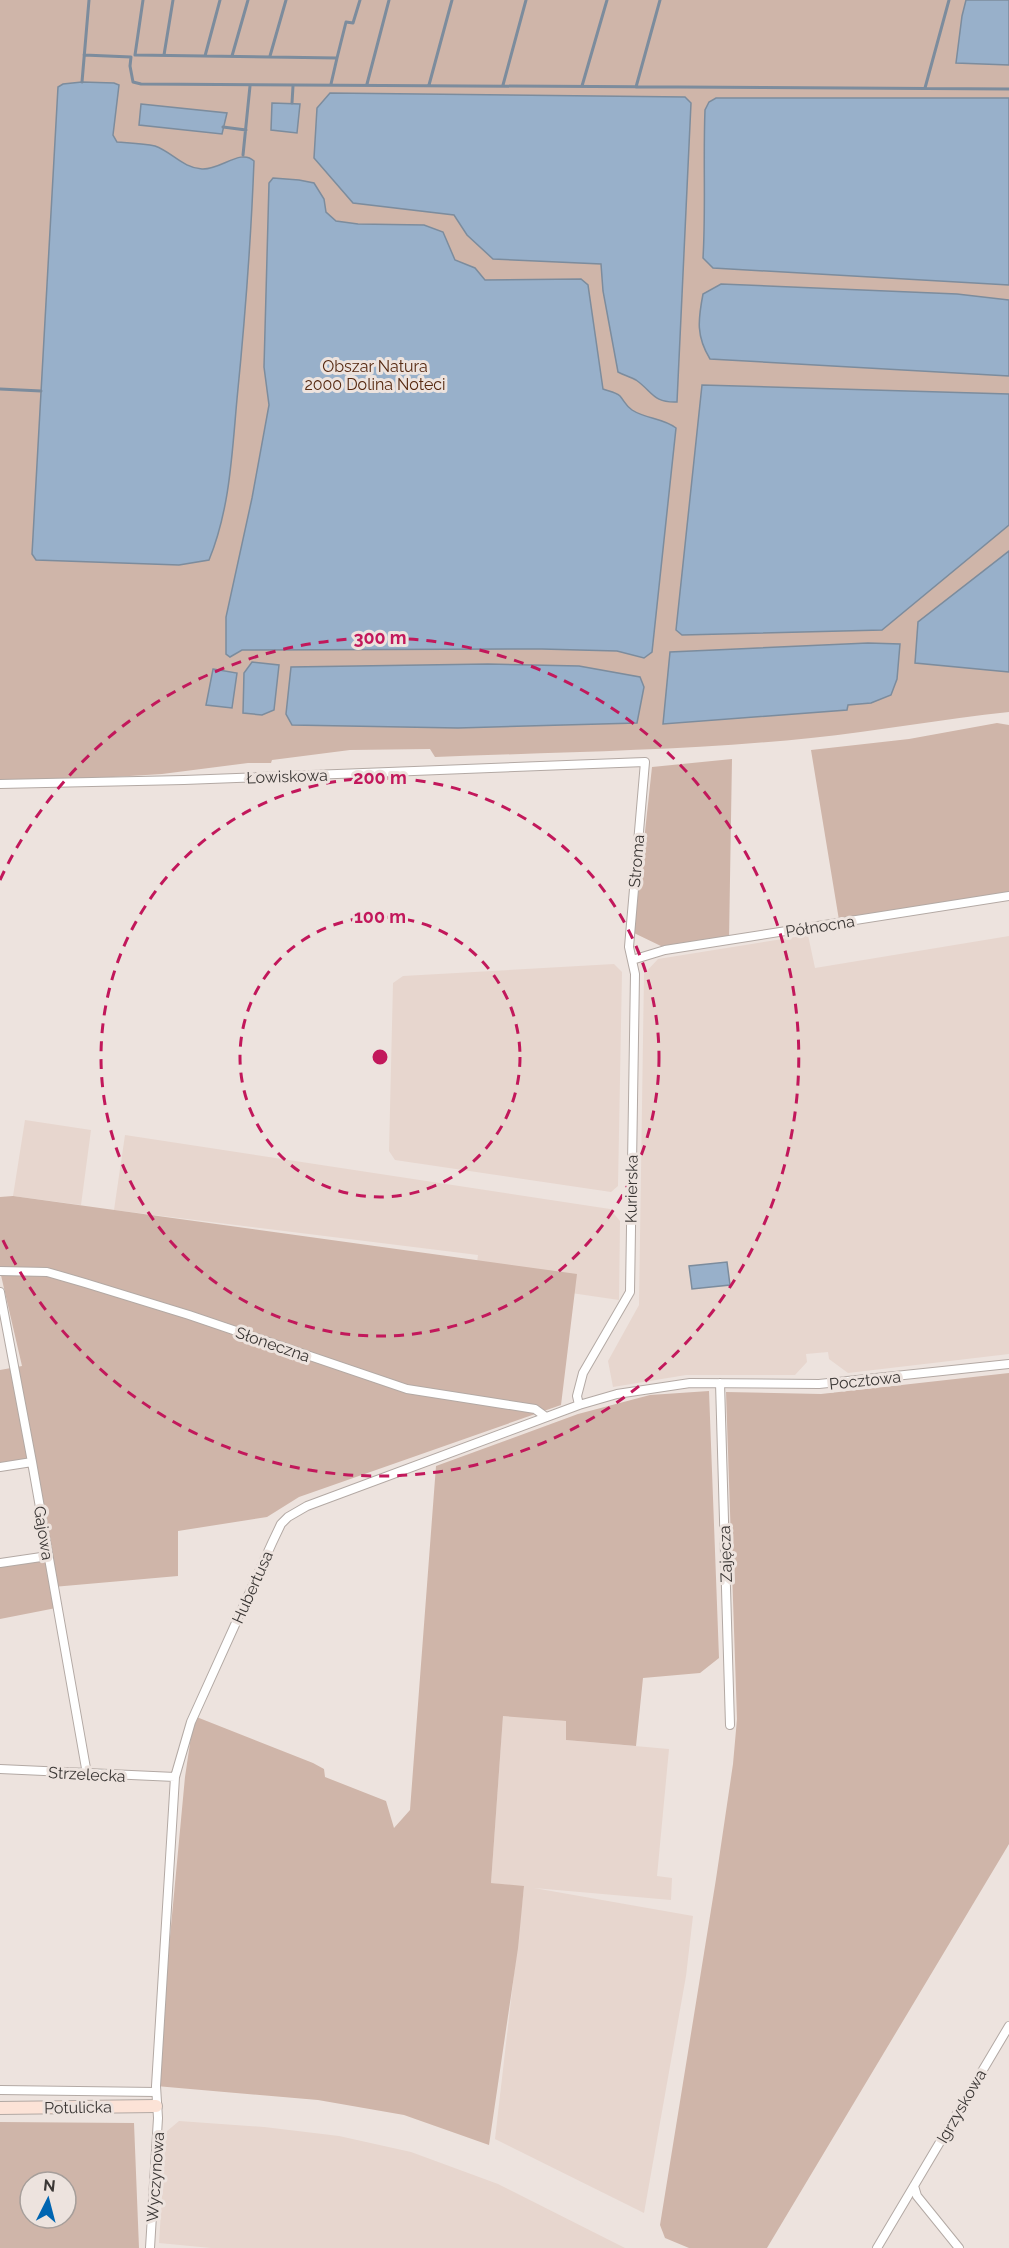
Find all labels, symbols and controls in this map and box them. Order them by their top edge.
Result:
park label: Obszar Natura 2000 Dolina Noteci [304,357,446,394]
text: 300 m [353,627,407,648]
street label: Łowiskowa [246,766,328,787]
text: 200 m [353,767,407,788]
street label: Stroma [625,834,648,888]
text: 100 m [354,906,406,927]
street label: Północna [784,912,856,941]
centre of rings [370,1047,390,1067]
street label: Kurierska [621,1155,642,1223]
street label: Słoneczna [233,1323,312,1366]
street label: Pocztowa [828,1367,902,1394]
street label: Gajowa [30,1505,57,1561]
street label: Zajęcza [715,1525,736,1583]
street label: Hubertusa [228,1548,277,1626]
street label: Strzelecka [48,1763,126,1786]
street label: Igrzyskowa [933,2066,990,2147]
street label: Potulicka [44,2097,112,2118]
street label: Wyczynowa [143,2131,168,2223]
north arrow [18,2170,78,2230]
text: N [42,2175,57,2196]

